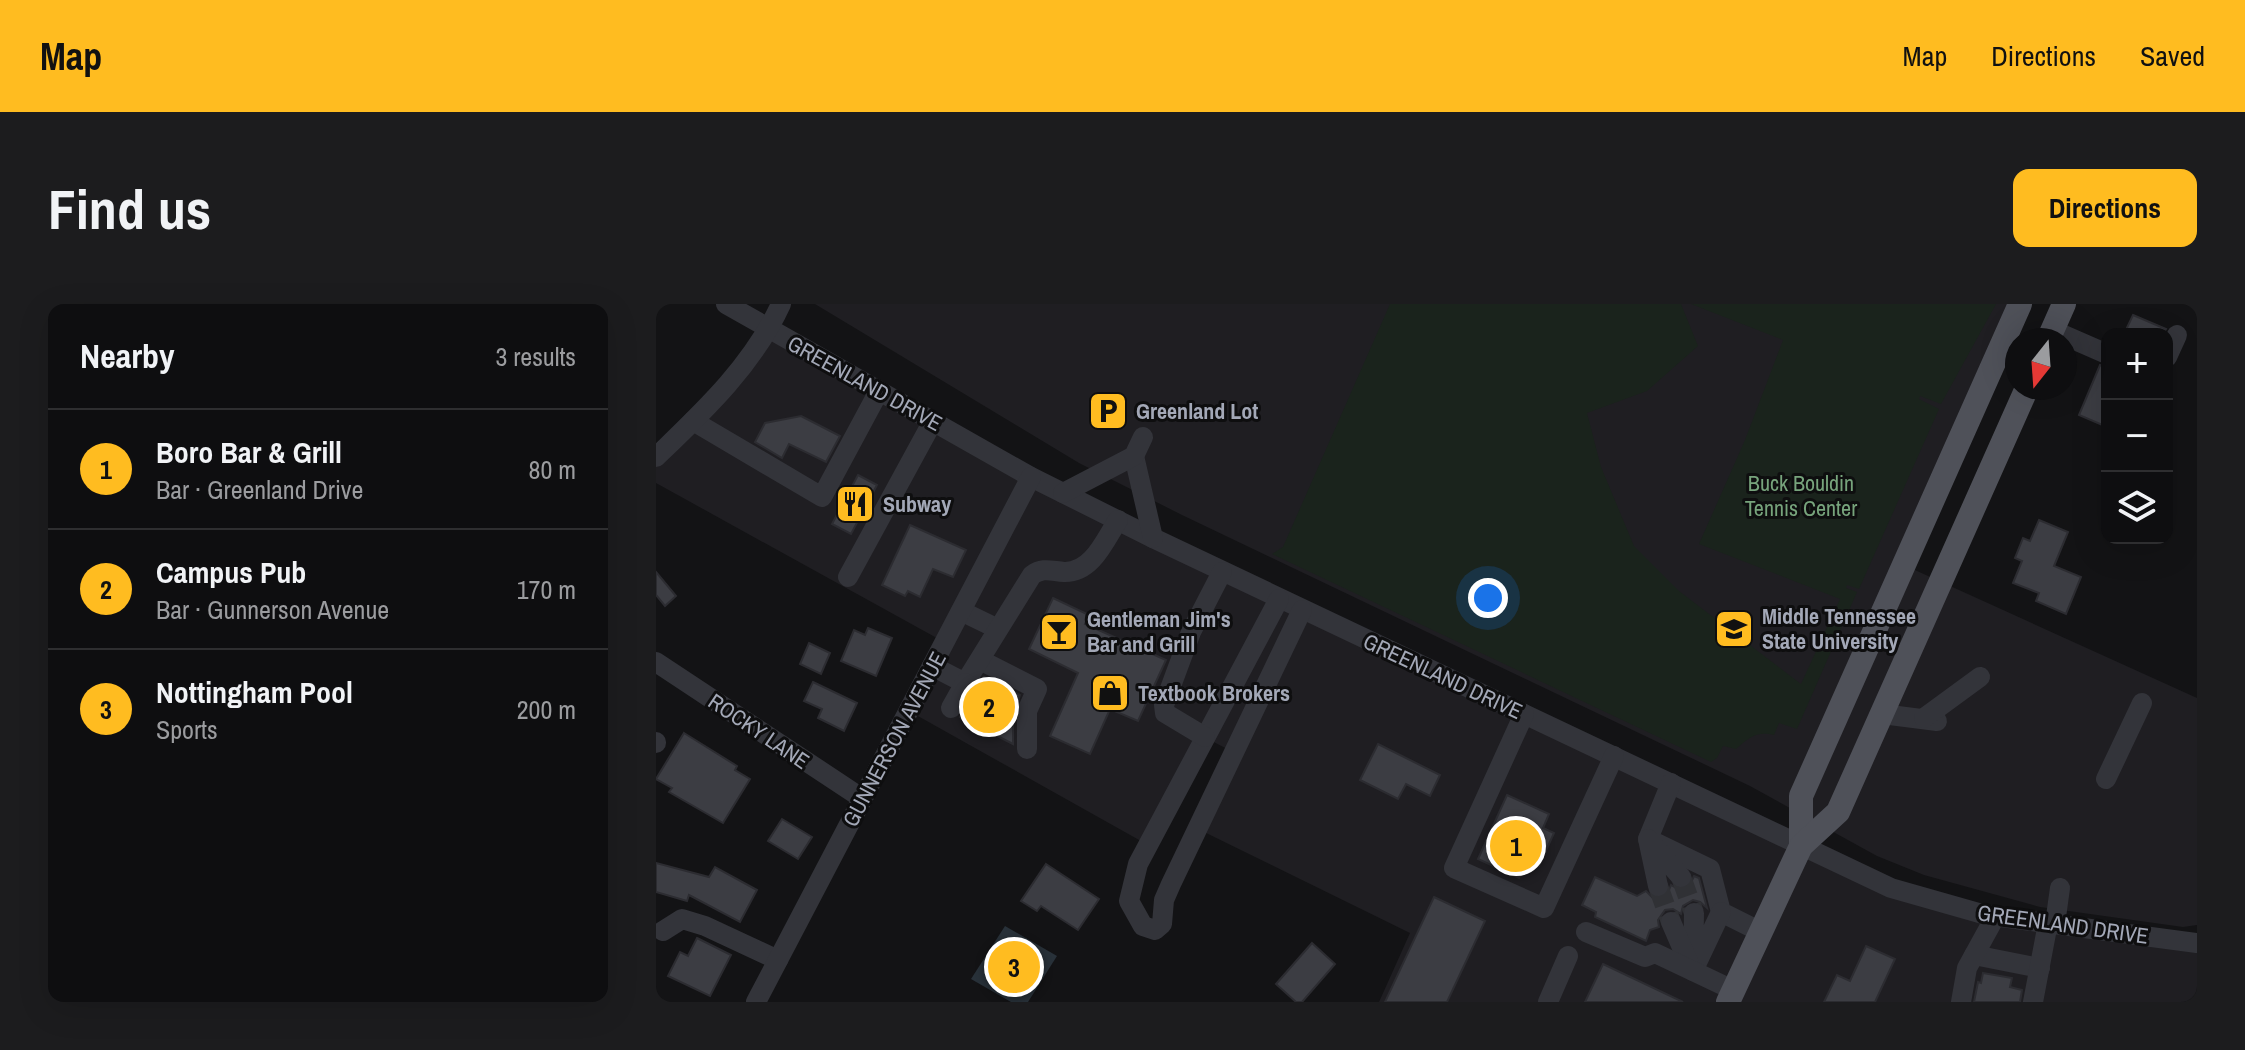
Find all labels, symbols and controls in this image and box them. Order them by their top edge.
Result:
text: Map [40,31,102,82]
text: Map [1903,37,1947,75]
text: Directions [1991,37,2096,75]
text: Saved [2140,37,2205,75]
button: Directions [2013,169,2197,247]
text: Find us [48,171,211,246]
street label: GREENLAND DRIVE [782,328,948,438]
north arrow [2005,328,2077,400]
map controls [2101,328,2173,544]
button: + [2101,328,2173,400]
text: Nearby [80,333,175,379]
text: 3 results [495,339,576,374]
parking icon: Greenland Lot [1087,390,1129,432]
place label: Greenland Lot [1136,396,1258,426]
button: − [2101,400,2173,472]
text: Boro Bar & Grill [156,432,342,472]
text: 1 [100,452,112,487]
text: 80 m [529,452,576,487]
park label: Buck Bouldin Tennis Center [1745,468,1857,523]
text: Bar · Greenland Drive [156,472,363,507]
button: layers [2101,472,2173,544]
restaurant icon: Subway [834,483,876,525]
place label: Subway [883,489,951,519]
text: Campus Pub [156,552,306,592]
text: 2 [100,572,112,607]
text: 170 m [517,572,576,607]
your location [1468,578,1508,618]
text: Bar · Gunnerson Avenue [156,592,389,627]
place label: Middle Tennessee State University [1762,601,1916,656]
place label: Gentleman Jim's Bar and Grill [1087,604,1231,659]
school or university icon: Middle Tennessee State University [1713,608,1755,650]
bar icon: Gentleman Jim's Bar and Grill [1038,611,1080,653]
street label: GREENLAND DRIVE [1359,626,1527,726]
street label: GUNNERSON AVENUE [835,646,953,832]
text: Nottingham Pool [156,672,353,712]
shop icon: Textbook Brokers [1089,672,1131,714]
pin: 2 [963,677,1015,737]
place label: Textbook Brokers [1138,678,1290,708]
street label: ROCKY LANE [703,686,815,776]
text: 3 [100,692,112,727]
text: 200 m [517,692,576,727]
text: Sports [156,712,218,747]
pin: 1 [1490,816,1542,876]
street label: GREENLAND DRIVE [1976,897,2150,951]
pin: 3 [988,937,1040,997]

